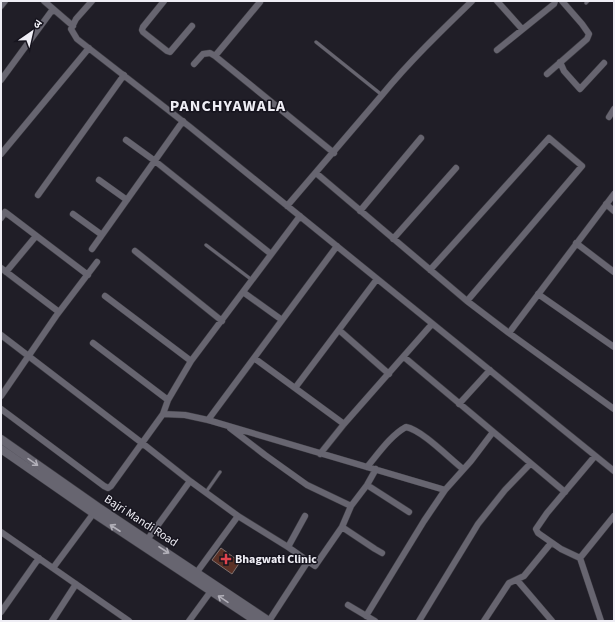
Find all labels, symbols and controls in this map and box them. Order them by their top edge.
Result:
north arrow [12,12,52,52]
text: उ [30,16,45,32]
district label: PANCHYAWALA [170,95,286,117]
one-way arrow [27,458,38,466]
street label: Bajri Mandi Road [101,491,181,551]
one-way arrow [109,523,121,531]
one-way arrow [158,546,169,555]
place label: Bhagwati Clinic [235,551,317,568]
marker: Bhagwati Clinic [220,553,232,565]
one-way arrow [218,595,229,603]

